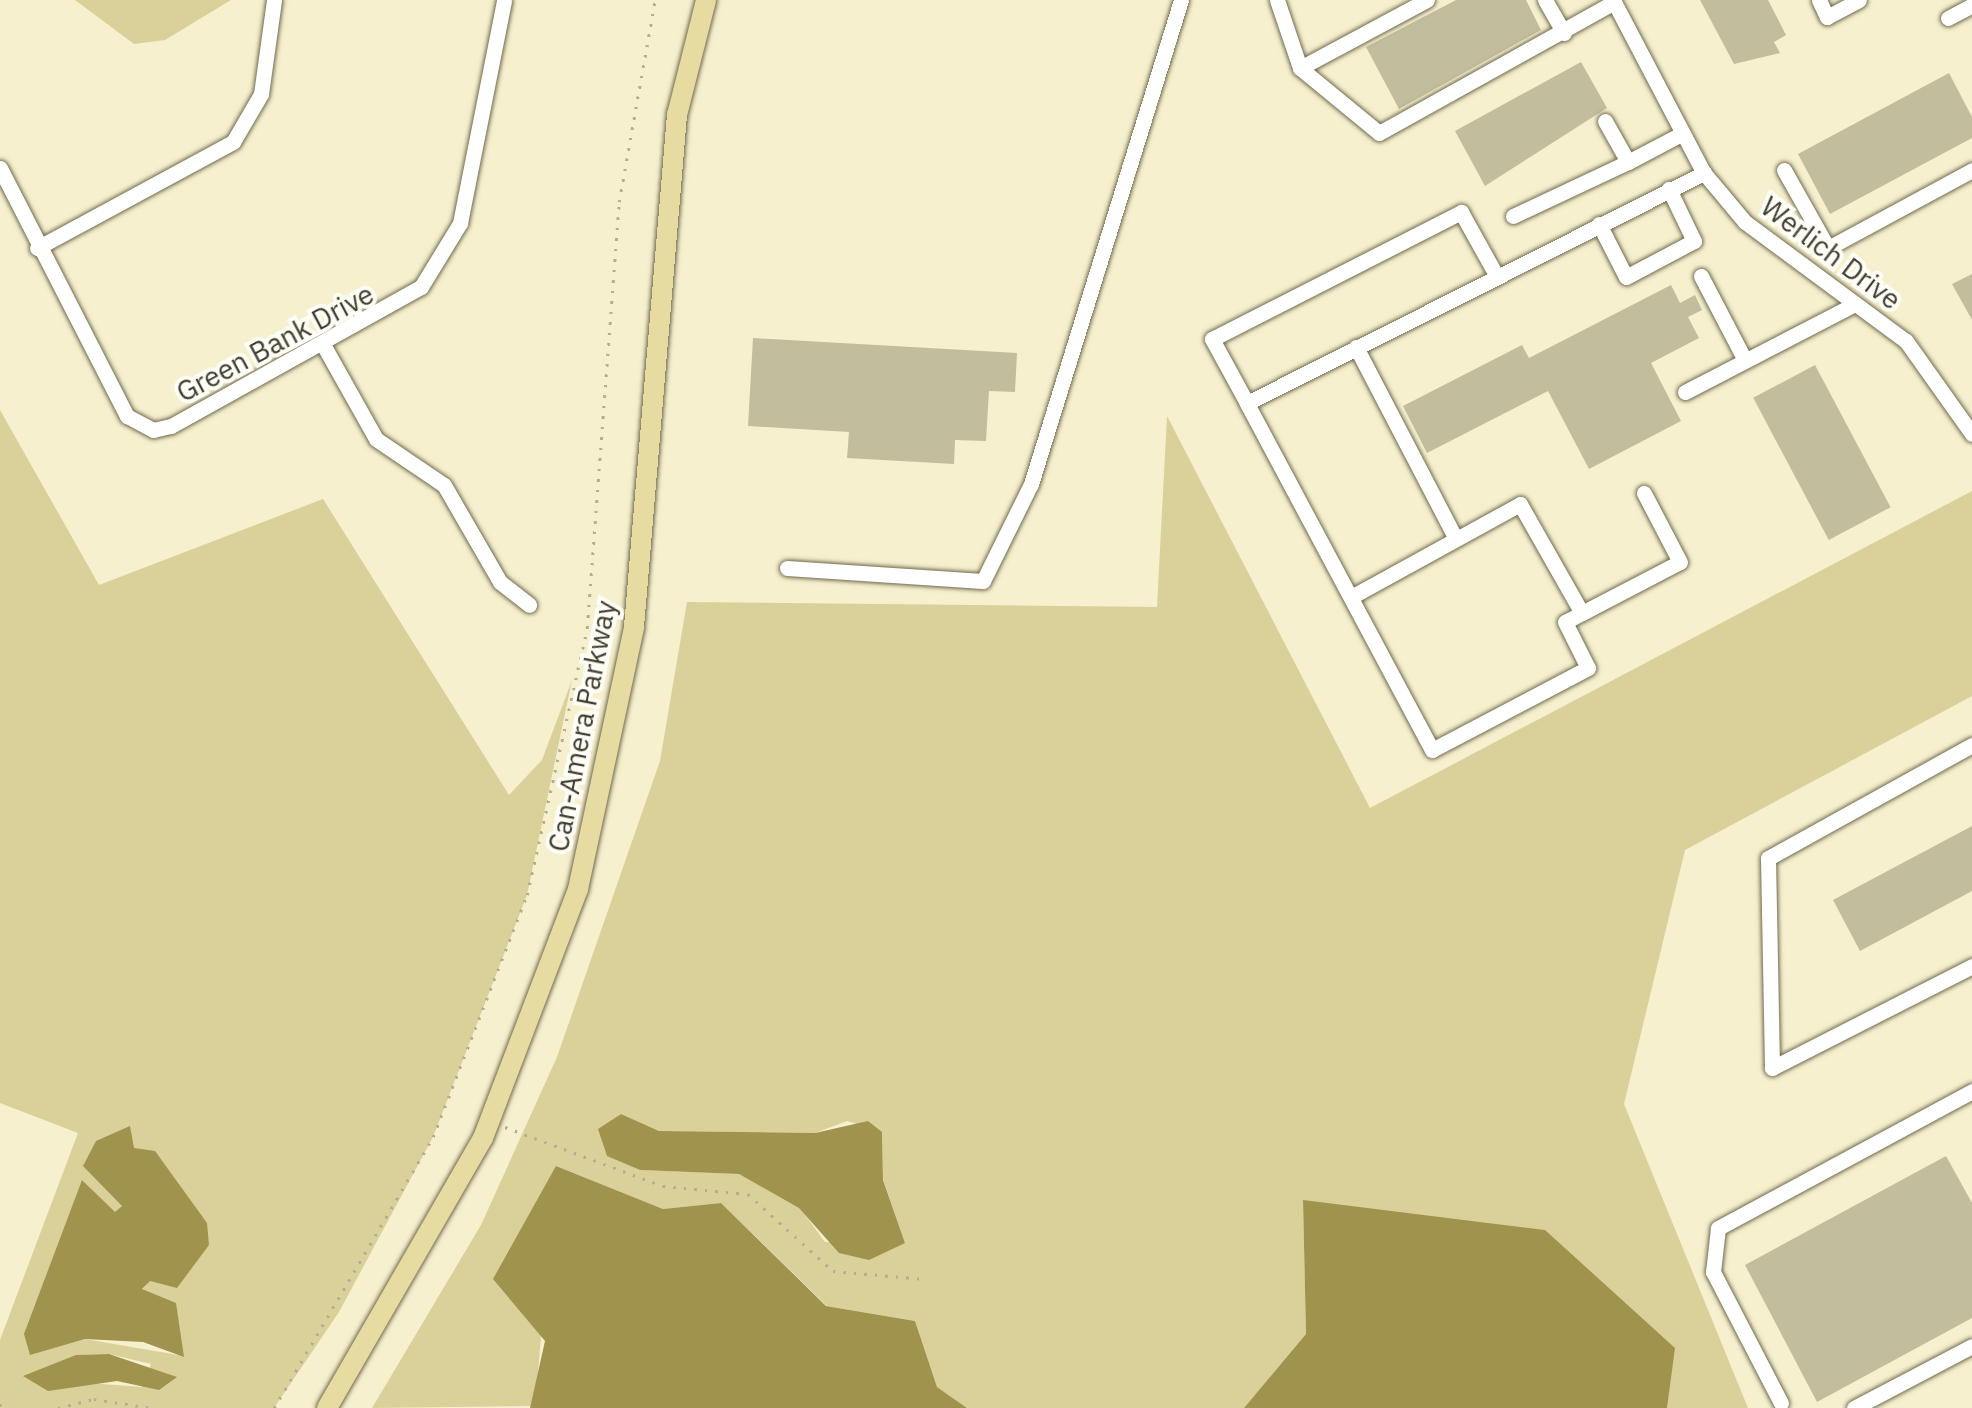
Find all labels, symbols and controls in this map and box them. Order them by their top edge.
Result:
street label: Werlich Drive [1754,190,1908,316]
street label: Green Bank Drive [171,277,379,409]
street label: Can-Amera Parkway [541,598,623,854]

